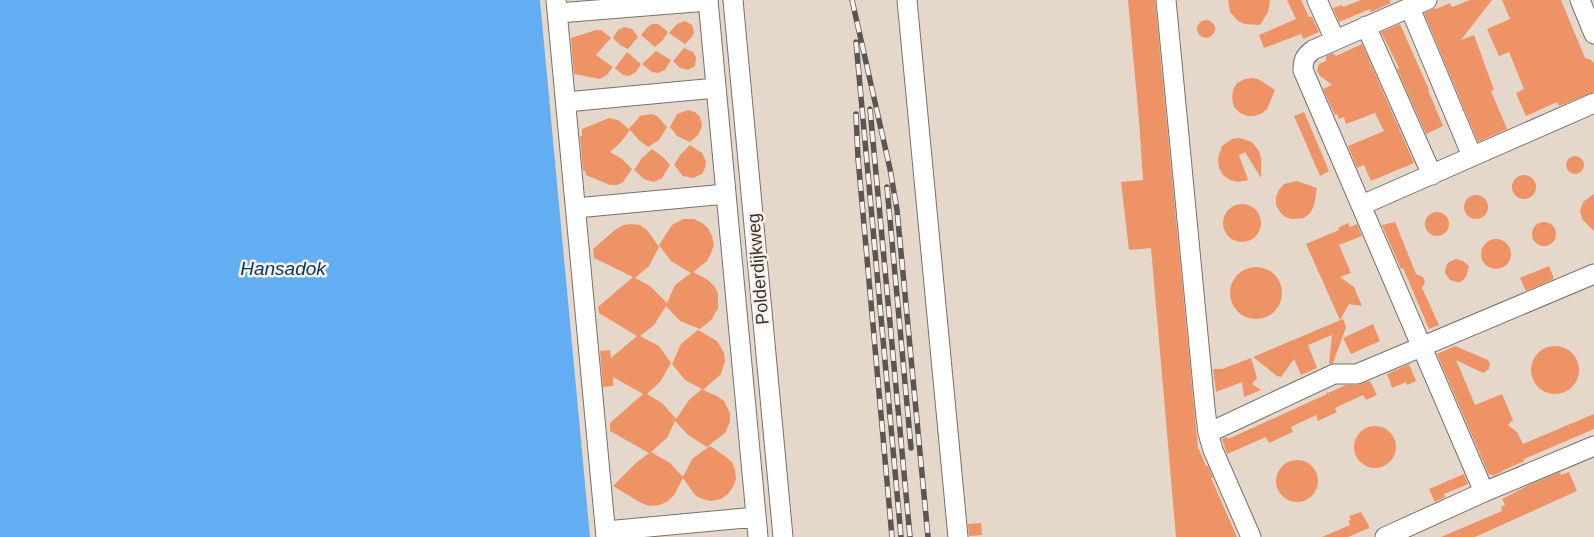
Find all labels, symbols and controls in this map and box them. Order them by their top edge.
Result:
street label: Polderdijkweg [743,212,773,326]
water label: Hansadok [240,258,327,279]

